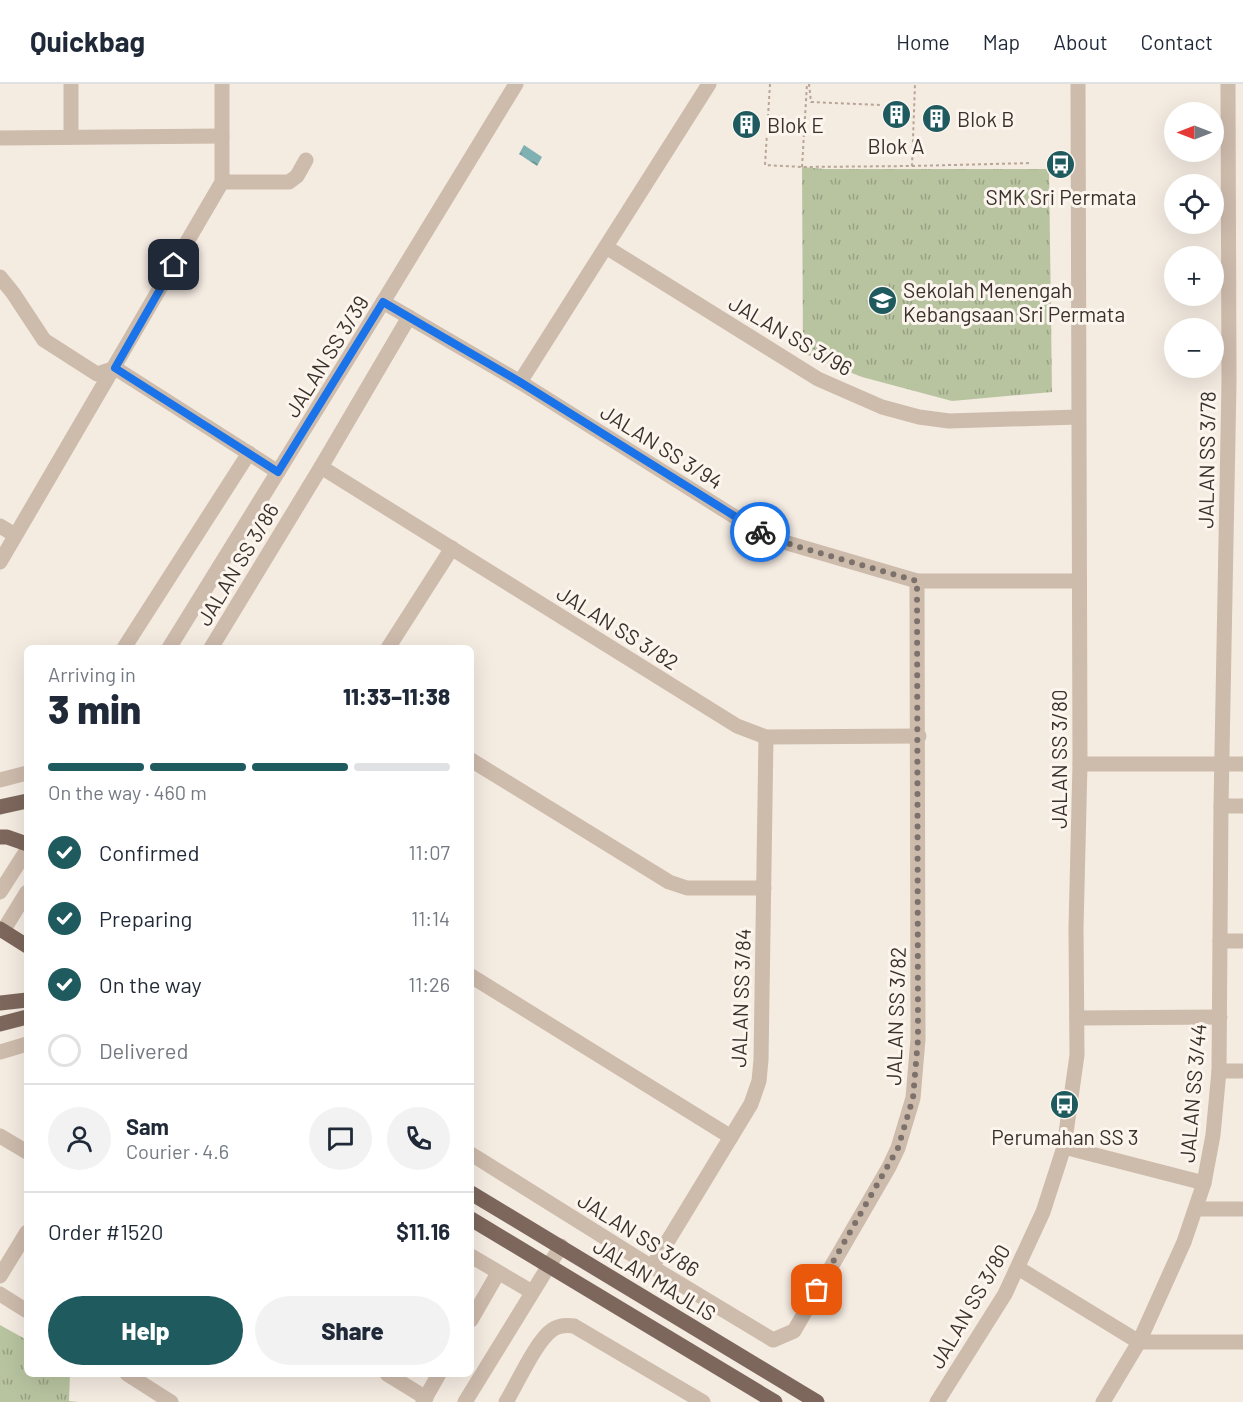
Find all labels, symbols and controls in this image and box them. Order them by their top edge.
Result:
text: Quickbag [30,24,145,58]
text: Home [896,29,950,54]
text: Map [983,29,1020,54]
text: About [1053,29,1108,54]
text: Contact [1141,29,1213,54]
building icon: Blok A [880,98,912,130]
building icon: Blok B [920,102,952,134]
north arrow [1164,102,1224,162]
map controls [1164,102,1224,378]
place label: Blok B [957,106,1014,131]
building icon: Blok E [730,108,762,140]
place label: Blok E [767,112,824,137]
place label: Blok A [868,133,925,158]
bus stop icon: SMK Sri Permata [1045,149,1077,181]
button: locate [1164,174,1224,234]
place label: SMK Sri Permata [985,184,1137,209]
pin [148,239,199,290]
button: + [1164,246,1224,306]
icon: home [157,248,190,281]
place label: Sekolah Menengah Kebangsaan Sri Permata [903,277,1125,326]
school or university icon: Sekolah Menengah Kebangsaan Sri Permata [866,285,898,317]
street label: JALAN SS 3/96 [725,290,857,380]
street label: JALAN SS 3/39 [279,291,373,421]
button: − [1164,318,1224,378]
street label: JALAN SS 3/78 [1192,391,1220,529]
street label: JALAN SS 3/94 [596,399,728,493]
street label: JALAN SS 3/86 [191,498,283,630]
courier [730,502,790,562]
icon: bike [744,516,777,549]
street label: JALAN SS 3/82 [553,580,683,674]
text: Arriving in [48,662,136,686]
text: 11:33–11:38 [343,683,450,709]
text: 3 min [48,685,141,732]
street label: JALAN SS 3/80 [1046,689,1071,829]
text: On the way · 460 m [48,780,207,804]
icon: check [48,836,81,869]
text: Confirmed [99,839,199,865]
text: 11:07 [408,840,450,864]
icon: check [48,902,81,935]
text: Preparing [99,905,192,931]
text: 11:14 [411,906,450,930]
street label: JALAN SS 3/84 [725,928,755,1068]
street label: JALAN SS 3/82 [880,946,910,1086]
icon: check [48,968,81,1001]
text: On the way [99,971,202,997]
text: 11:26 [408,972,450,996]
street label: JALAN SS 3/44 [1173,1022,1211,1164]
text: Delivered [99,1037,188,1063]
bus stop icon: Perumahan SS 3 [1049,1089,1081,1121]
button: person [48,1107,111,1170]
button: chat [309,1107,372,1170]
button: phone [387,1107,450,1170]
text: Sam [126,1113,169,1139]
place label: Perumahan SS 3 [991,1124,1139,1149]
text: Courier · 4.6 [126,1139,229,1163]
street label: JALAN SS 3/86 [574,1187,704,1281]
text: Order #1520 [48,1218,163,1244]
text: $11.16 [396,1218,450,1244]
street label: JALAN MAJLIS [589,1233,721,1325]
street label: JALAN SS 3/80 [923,1239,1015,1373]
pin [791,1264,842,1315]
icon: bag [800,1273,833,1306]
button: Help [48,1296,243,1365]
button: Share [255,1296,450,1365]

